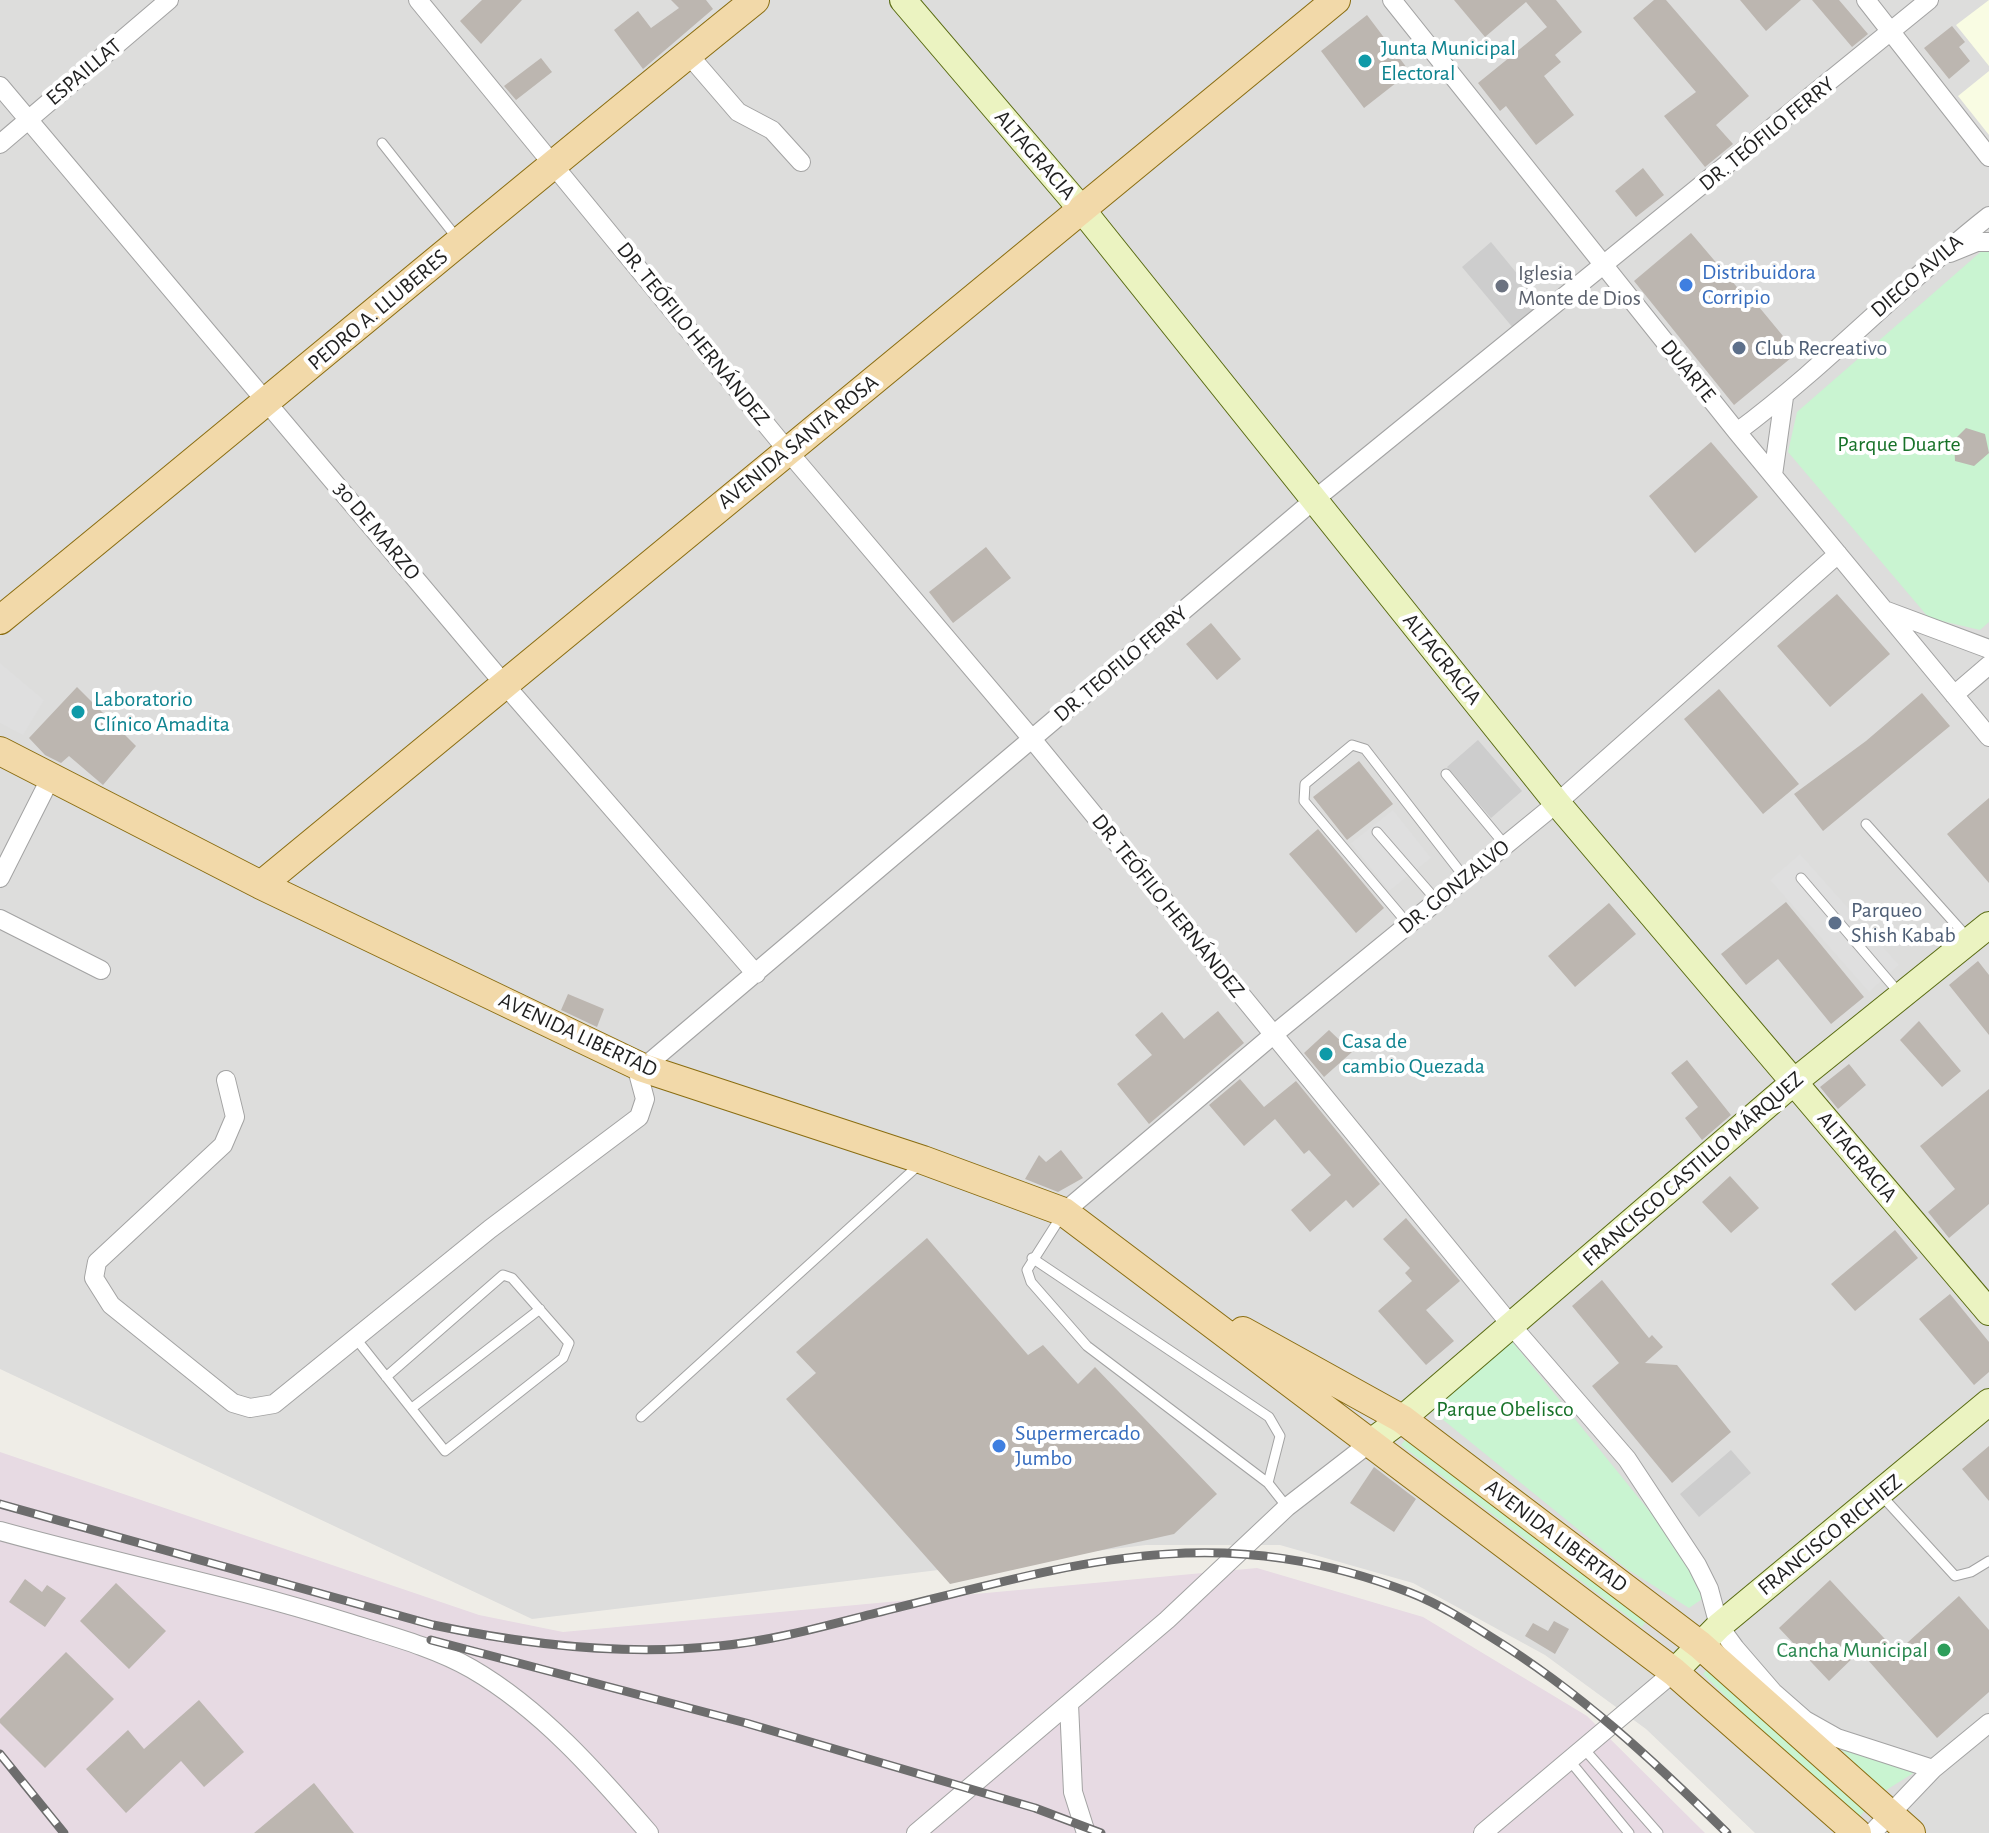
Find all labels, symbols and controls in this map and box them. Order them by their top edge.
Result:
street label: ESPAILLAT [41,33,127,111]
place label: Junta Municipal Electoral [1381,35,1516,86]
marker: Junta Municipal Electoral [1356,52,1374,70]
street label: DR. TEÓFILO FERRY [1694,71,1840,197]
street label: ALTAGRACIA [989,105,1081,205]
street label: DIEGO AVILA [1865,229,1969,323]
street label: DR. TEÓFILO HERNÁNDEZ [611,237,775,431]
street label: PEDRO A. LLUBERES [303,244,453,376]
place label: Distribuidora Corripio [1702,259,1816,310]
place label: Iglesia Monte de Dios [1518,260,1641,312]
marker: Distribuidora Corripio [1677,276,1695,294]
marker: Iglesia Monte de Dios [1493,277,1511,295]
street label: DUARTE [1655,334,1721,408]
place label: Club Recreativo [1755,335,1887,361]
marker: Club Recreativo [1730,339,1748,357]
street label: AVENIDA SANTA ROSA [712,369,884,515]
park label: Parque Duarte [1837,431,1961,457]
street label: 30 DE MARZO [328,476,426,586]
street label: DR. TEOFILO FERRY [1049,600,1193,728]
street label: ALTAGRACIA [1397,608,1487,710]
place label: Laboratorio Clínico Amadita [94,686,230,738]
marker: Laboratorio Clínico Amadita [69,703,87,721]
street label: DR. TEÓFILO HERNÁNDEZ [1086,809,1250,1003]
street label: DR. GONZALVO [1393,834,1515,940]
place label: Parqueo Shish Kabab [1851,897,1956,948]
marker: Parqueo Shish Kabab [1826,914,1844,932]
street label: AVENIDA LIBERTAD [495,987,661,1083]
place label: Casa de cambio Quezada [1342,1028,1485,1080]
marker: Casa de cambio Quezada [1317,1045,1335,1063]
street label: FRANCISCO CASTILLO MÁRQUEZ [1577,1066,1809,1272]
street label: ALTAGRACIA [1811,1106,1903,1208]
park label: Parque Obelisco [1436,1396,1574,1422]
place label: Supermercado Jumbo [1015,1420,1140,1472]
marker: Supermercado Jumbo [990,1437,1008,1455]
street label: FRANCISCO RICHIEZ [1752,1469,1908,1601]
street label: AVENIDA LIBERTAD [1479,1474,1633,1598]
place label: Cancha Municipal [1776,1637,1928,1663]
marker: Cancha Municipal [1935,1641,1953,1659]

